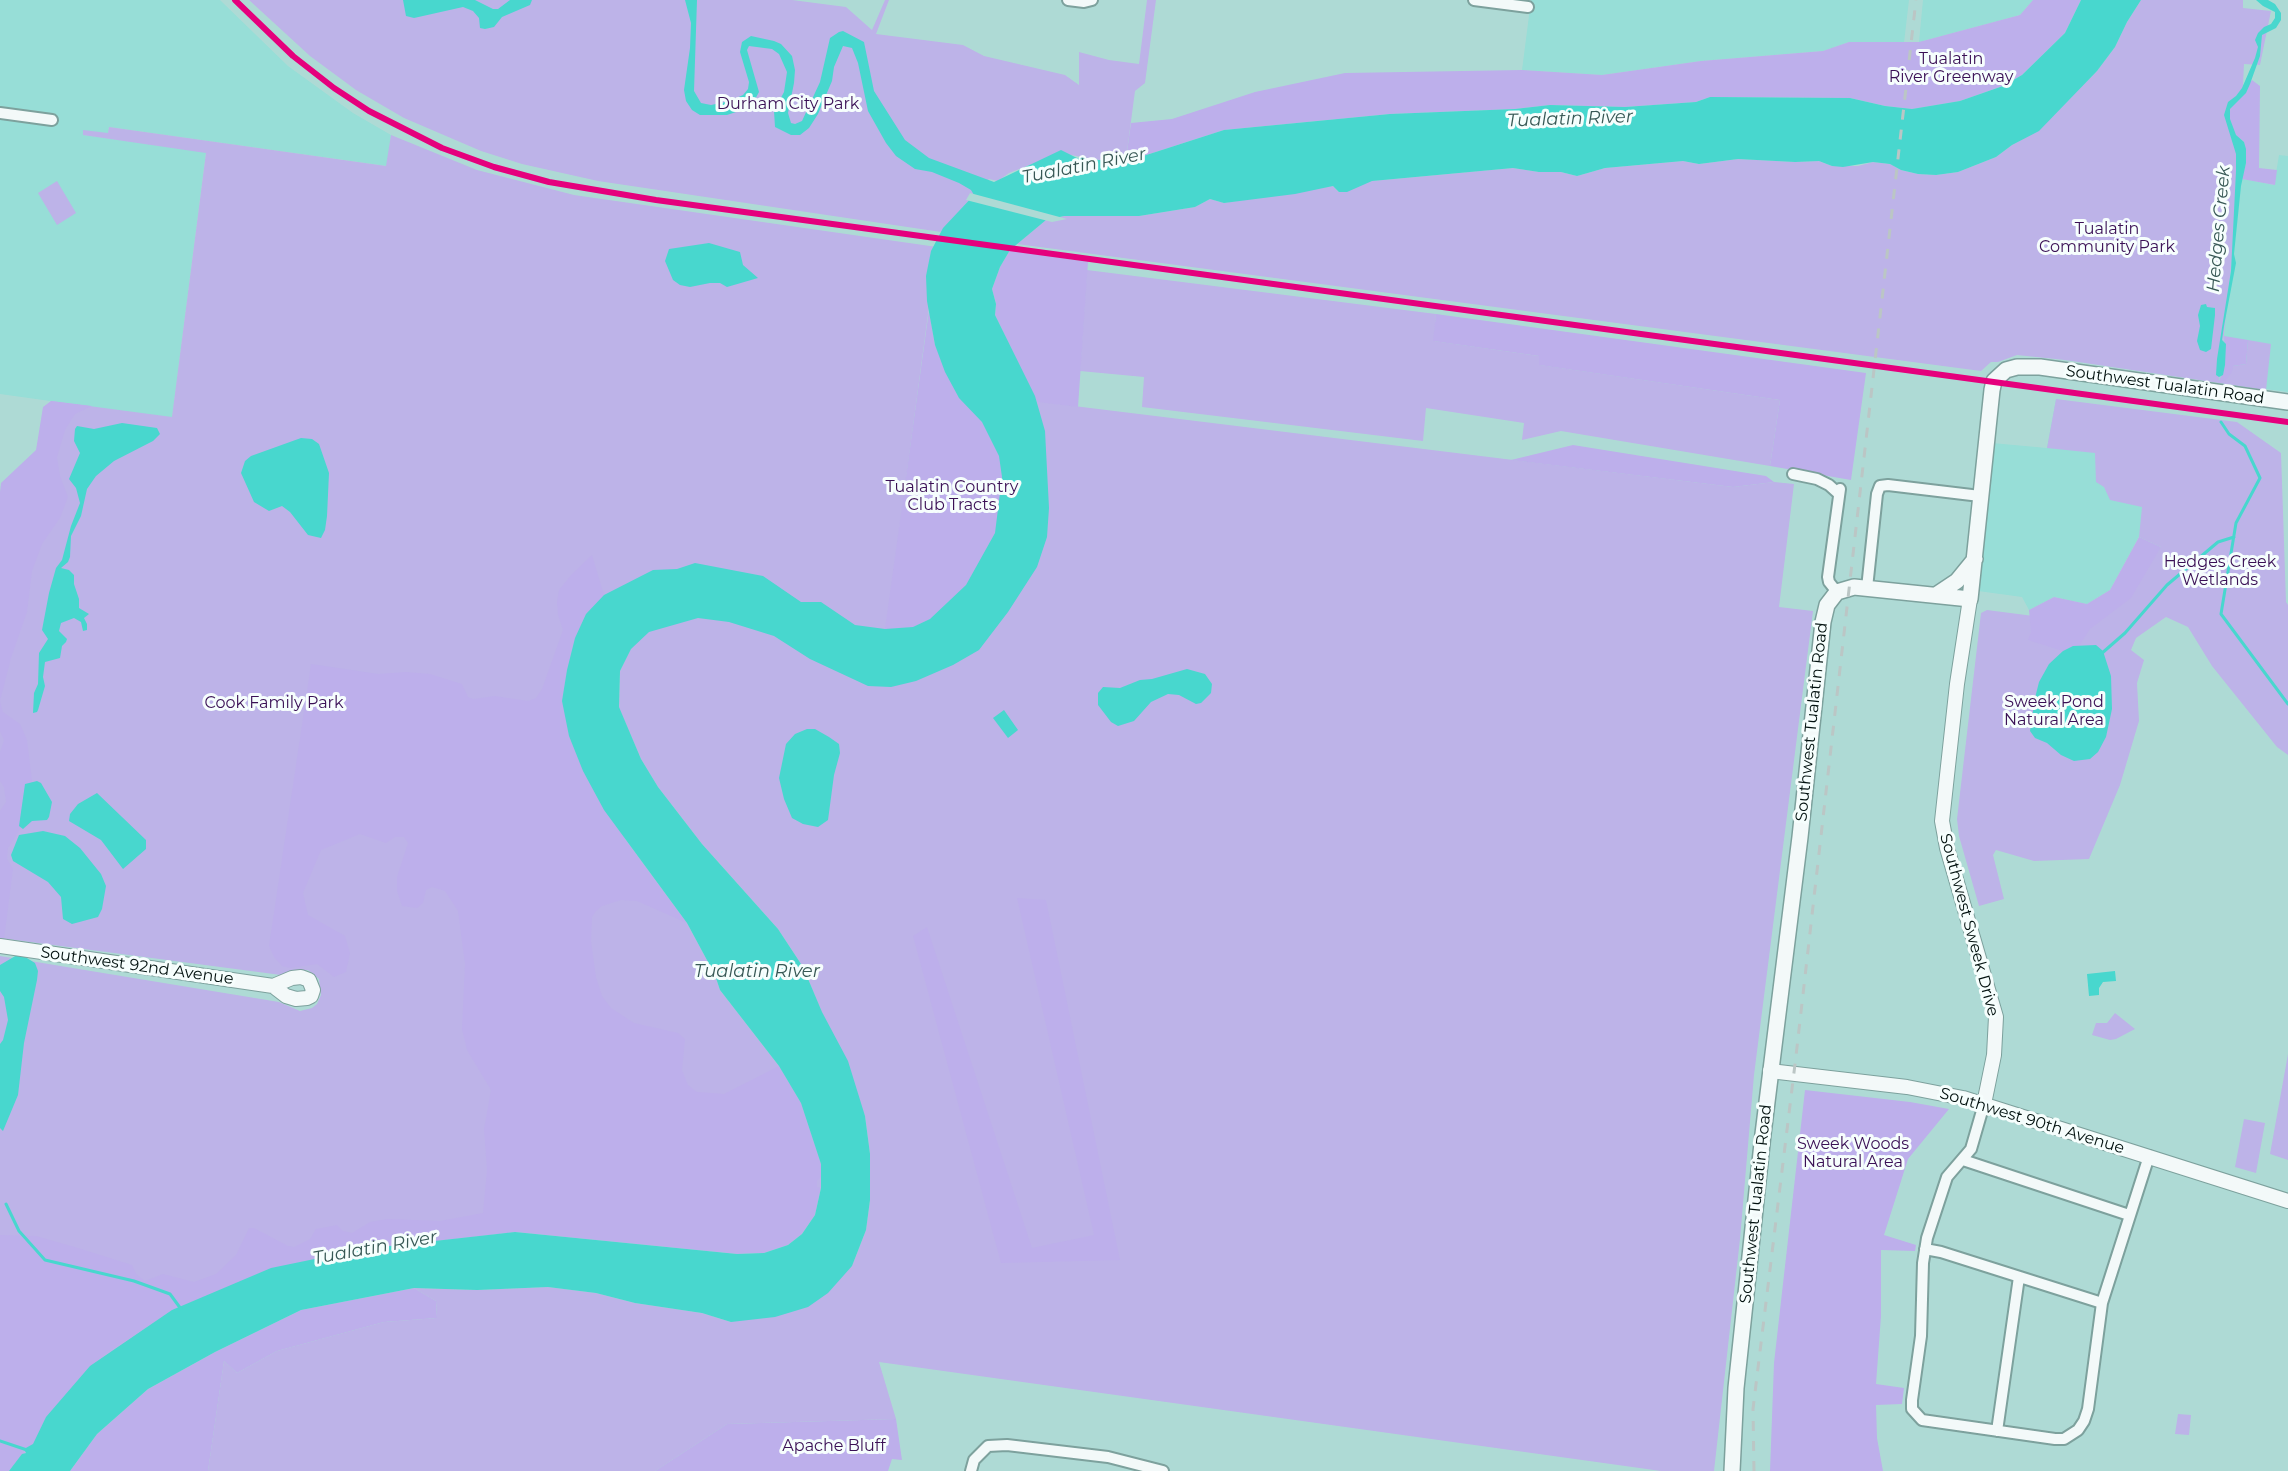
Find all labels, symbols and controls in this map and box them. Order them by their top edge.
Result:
park label: Tualatin River Greenway [1889,49,2013,87]
park label: Durham City Park [717,94,859,114]
water label: Tualatin River [1507,106,1633,132]
water label: Tualatin River [1020,143,1148,189]
water label: Hedges Creek [2203,165,2235,293]
park label: Tualatin Community Park [2039,219,2175,257]
street label: Southwest Tualatin Road [2064,362,2266,408]
park label: Tualatin Country Club Tracts [886,477,1018,515]
park label: Hedges Creek Wetlands [2164,552,2276,590]
street label: Southwest Tualatin Road [1792,621,1832,823]
park label: Sweek Pond Natural Area [2004,692,2104,730]
park label: Cook Family Park [205,693,343,713]
street label: Southwest Sweek Drive [1935,832,2003,1018]
street label: Southwest 92nd Avenue [39,943,235,989]
water label: Tualatin River [694,961,820,983]
street label: Southwest 90th Avenue [1937,1084,2127,1158]
street label: Southwest Tualatin Road [1736,1103,1776,1305]
park label: Sweek Woods Natural Area [1797,1134,1909,1172]
water label: Tualatin River [311,1226,439,1270]
park label: Apache Bluff [782,1436,886,1456]

